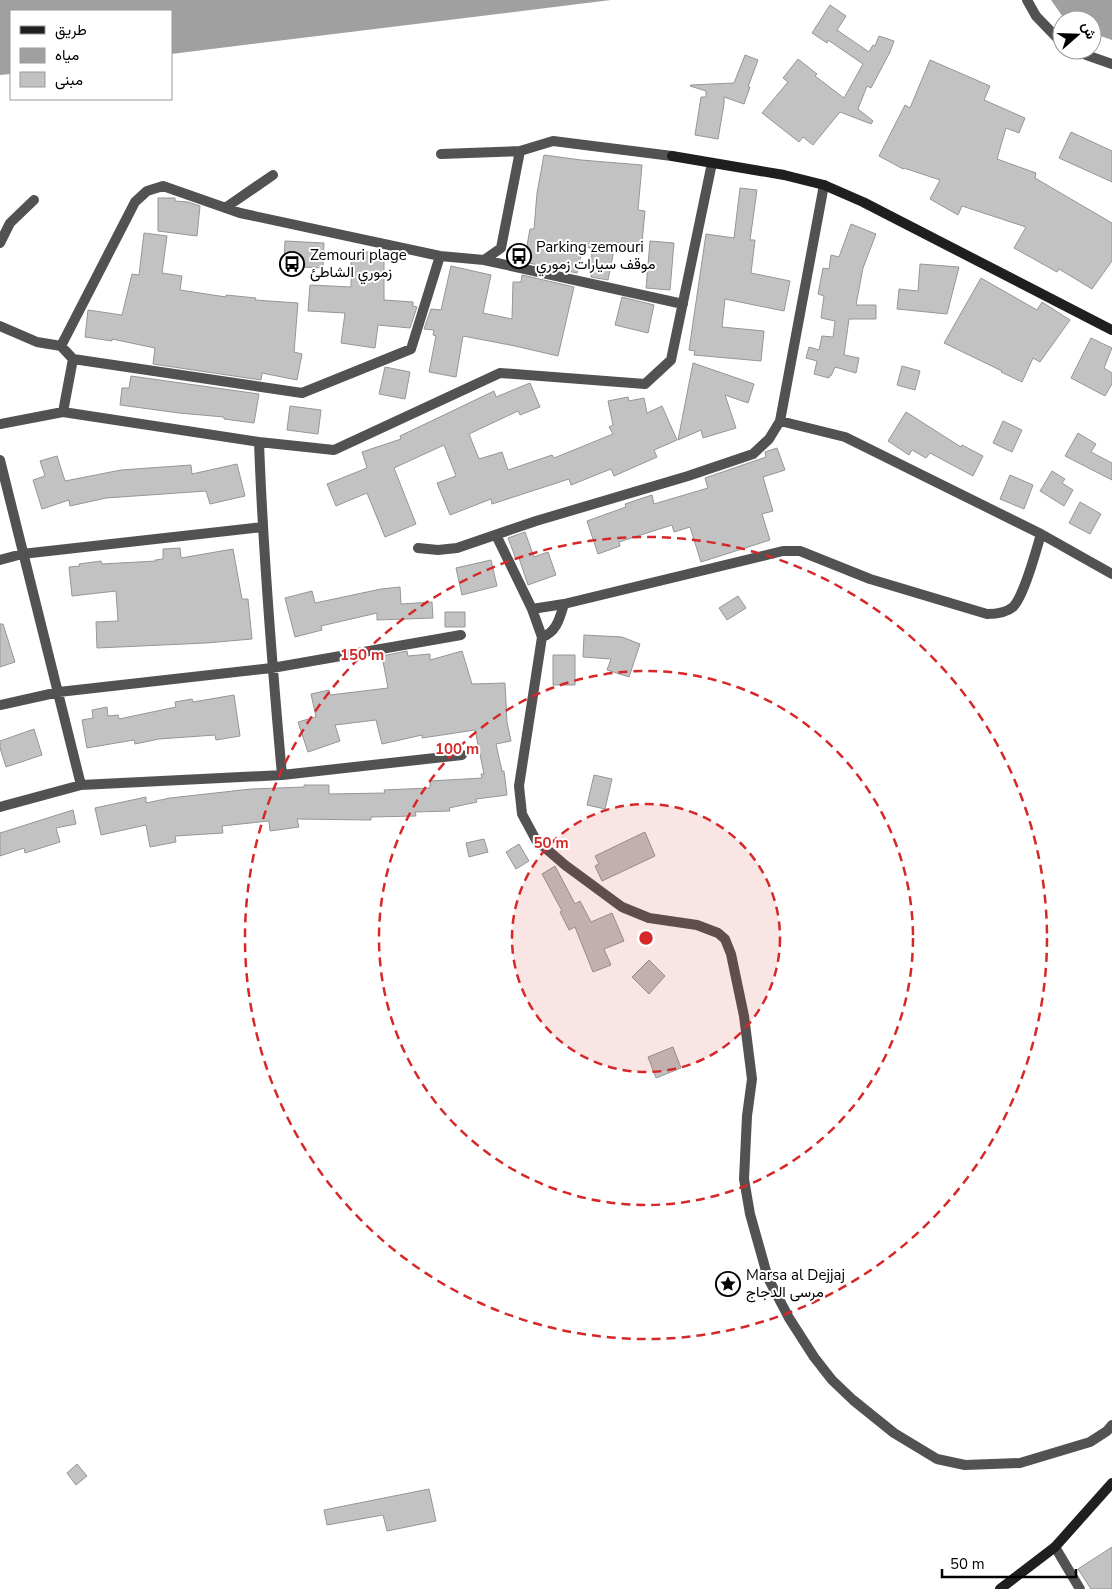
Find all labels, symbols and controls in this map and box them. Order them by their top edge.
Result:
legend [10,10,172,100]
north arrow [1052,10,1102,60]
text: طريق [55,20,87,40]
text: ش [1077,20,1101,42]
text: مياه [55,45,79,65]
text: مبنى [55,70,83,90]
place label: Parking zemouri موقف سيارات زموري [536,237,655,277]
bus stop icon: Parking zemouri موقف سيارات زموري [506,243,532,269]
place label: Zemouri plage زموري الشاطئ [310,245,407,285]
bus stop icon: Zemouri plage زموري الشاطئ [279,251,305,277]
text: 150 m [340,645,384,665]
text: 100 m [435,739,479,759]
text: 50 m [533,833,569,853]
centre of rings [637,929,655,947]
place label: Marsa al Dejjaj مرسى الدجاج [746,1265,845,1303]
place icon: Marsa al Dejjaj مرسى الدجاج [715,1271,741,1297]
scale bar [942,1546,1076,1578]
text: 50 m [950,1554,985,1574]

